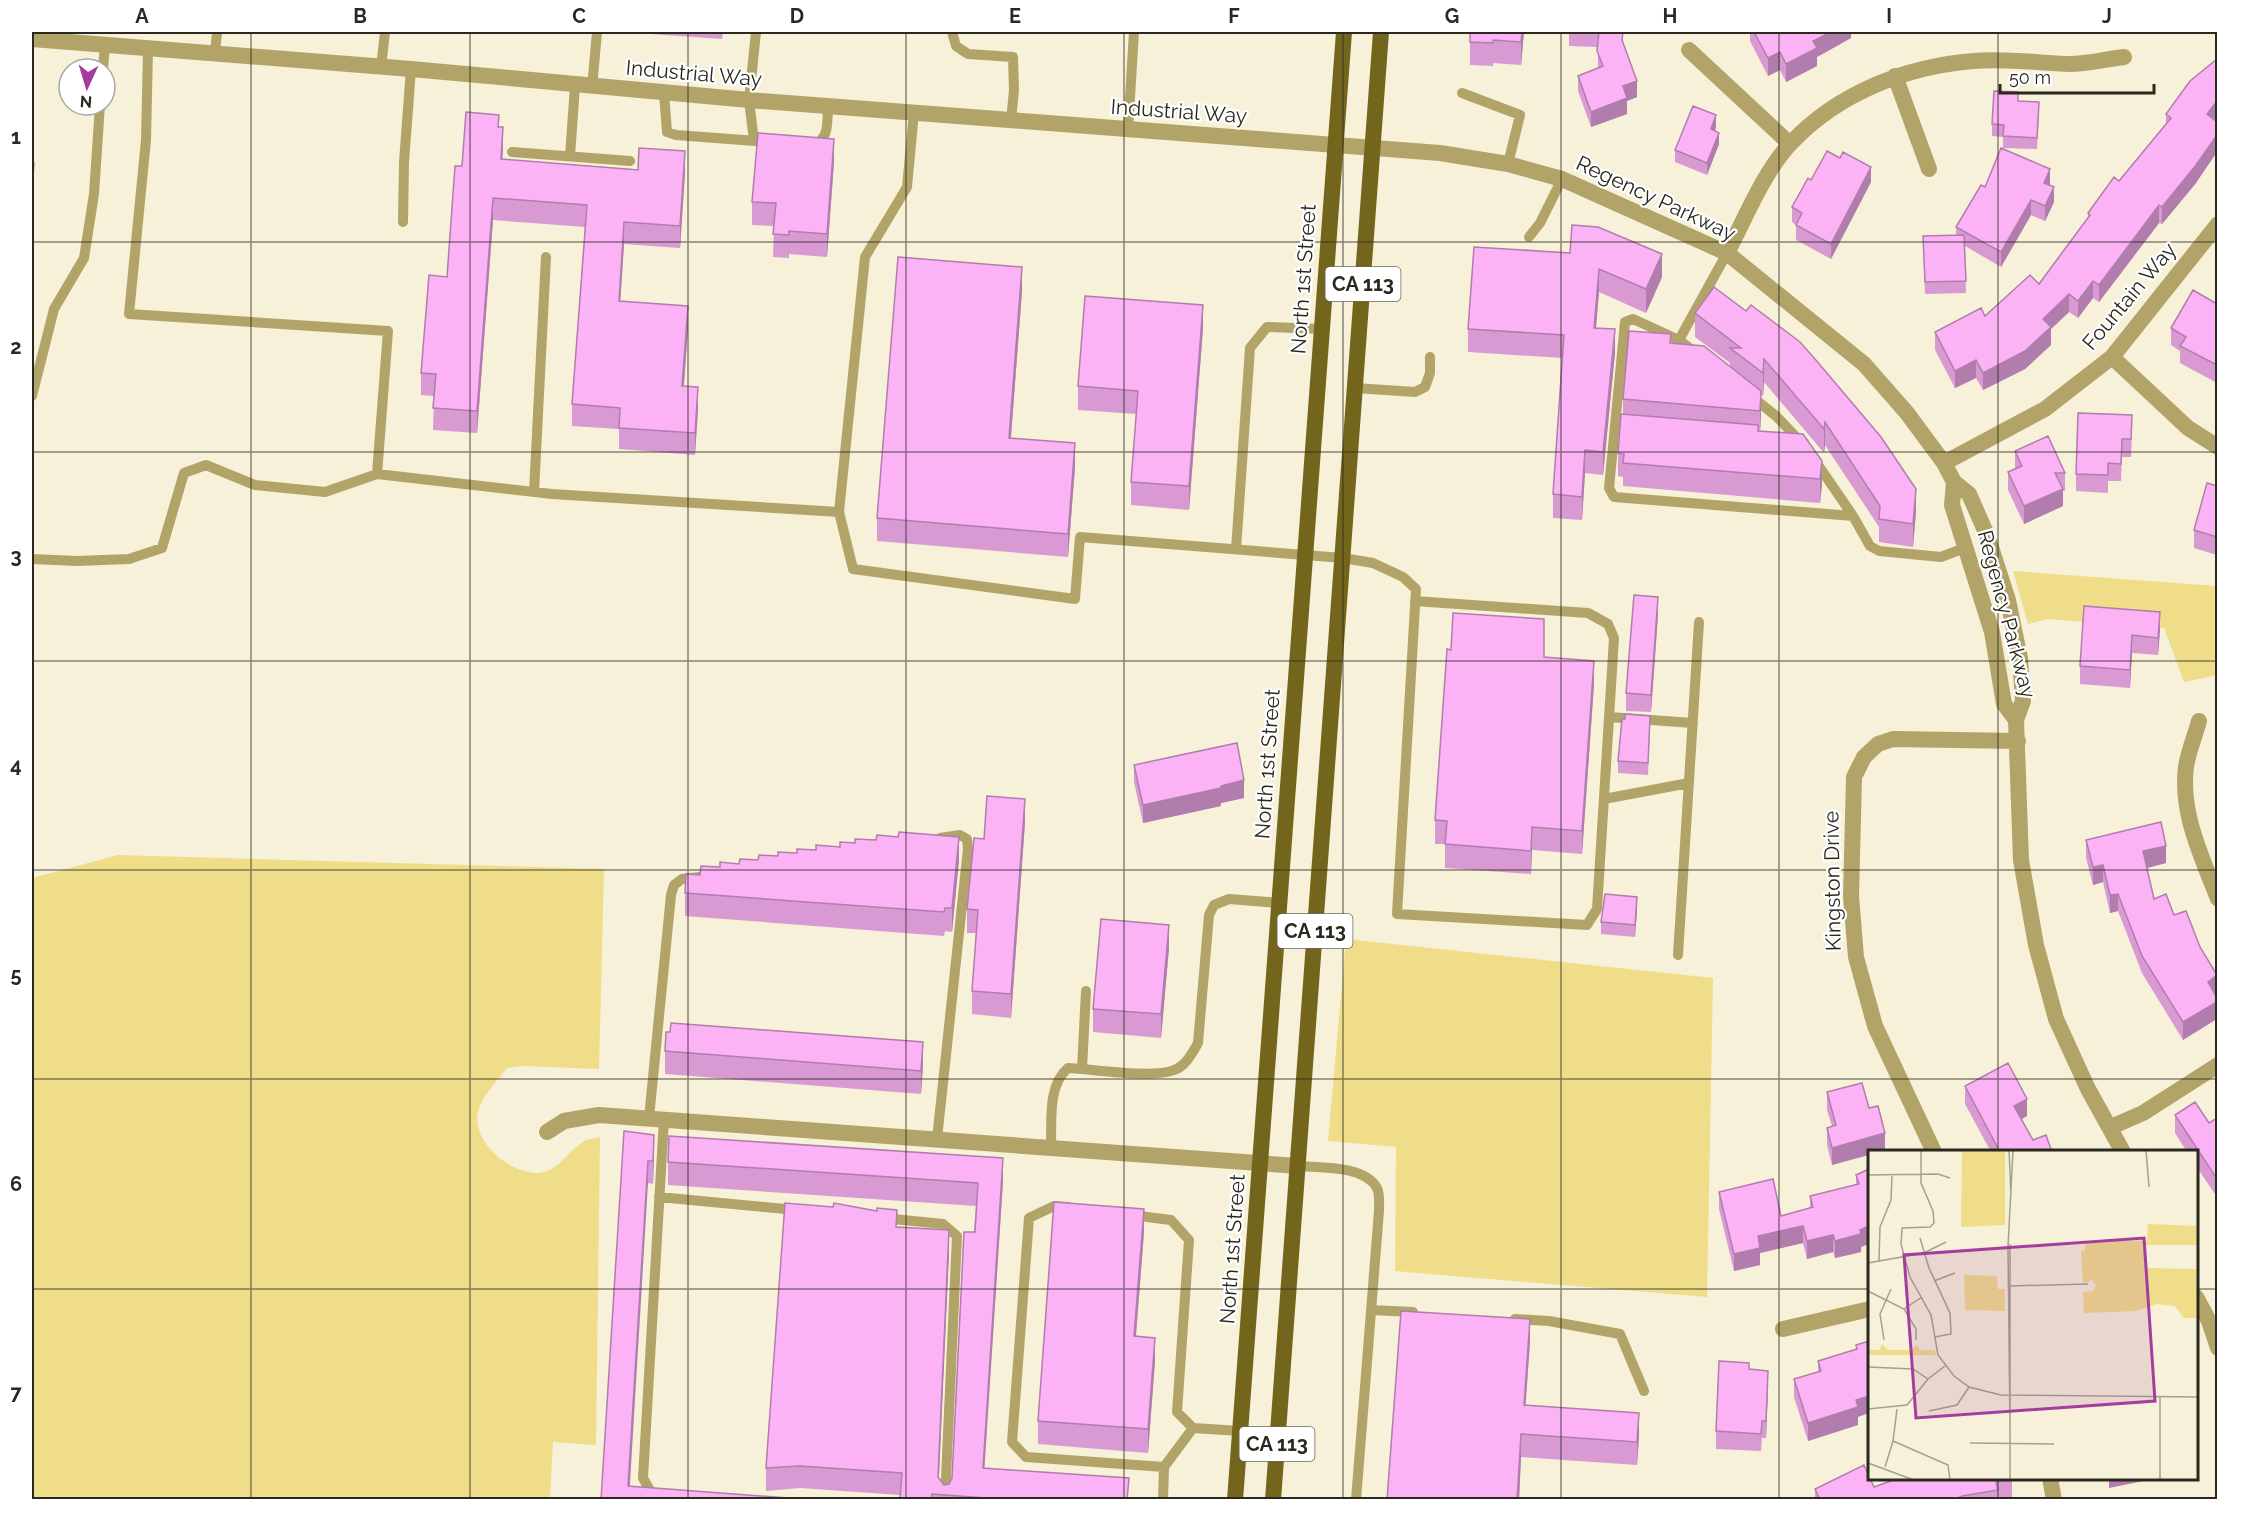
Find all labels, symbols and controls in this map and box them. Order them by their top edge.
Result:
text: A [135,4,149,28]
text: B [353,4,367,28]
text: C [572,4,586,28]
text: D [790,4,804,28]
text: E [1009,4,1021,28]
text: F [1228,4,1240,28]
text: G [1445,4,1459,28]
text: H [1663,4,1677,28]
text: I [1886,4,1892,28]
text: J [2102,4,2112,28]
street label: Industrial Way [625,55,763,91]
north arrow [57,57,117,117]
scale bar [2000,57,2154,95]
text: 50 m [2009,67,2051,88]
text: N [79,92,93,111]
street label: Industrial Way [1110,94,1248,128]
text: 1 [11,125,21,149]
street label: Regency Parkway [1572,150,1740,246]
street label: North 1st Street [1285,203,1321,355]
street label: Fountain Way [2077,237,2181,355]
road number: CA 113 [1326,267,1400,301]
text: 2 [10,335,22,359]
street label: Regency Parkway [1973,527,2041,701]
text: 3 [10,544,22,568]
street label: North 1st Street [1249,688,1285,840]
text: 4 [10,753,22,777]
street label: Kingston Drive [1818,811,1846,951]
road number: CA 113 [1278,914,1352,948]
text: 5 [10,963,22,987]
inset map [1868,1150,2198,1480]
text: 6 [10,1172,22,1196]
street label: North 1st Street [1214,1173,1250,1325]
text: 7 [10,1381,22,1405]
road number: CA 113 [1240,1427,1314,1461]

